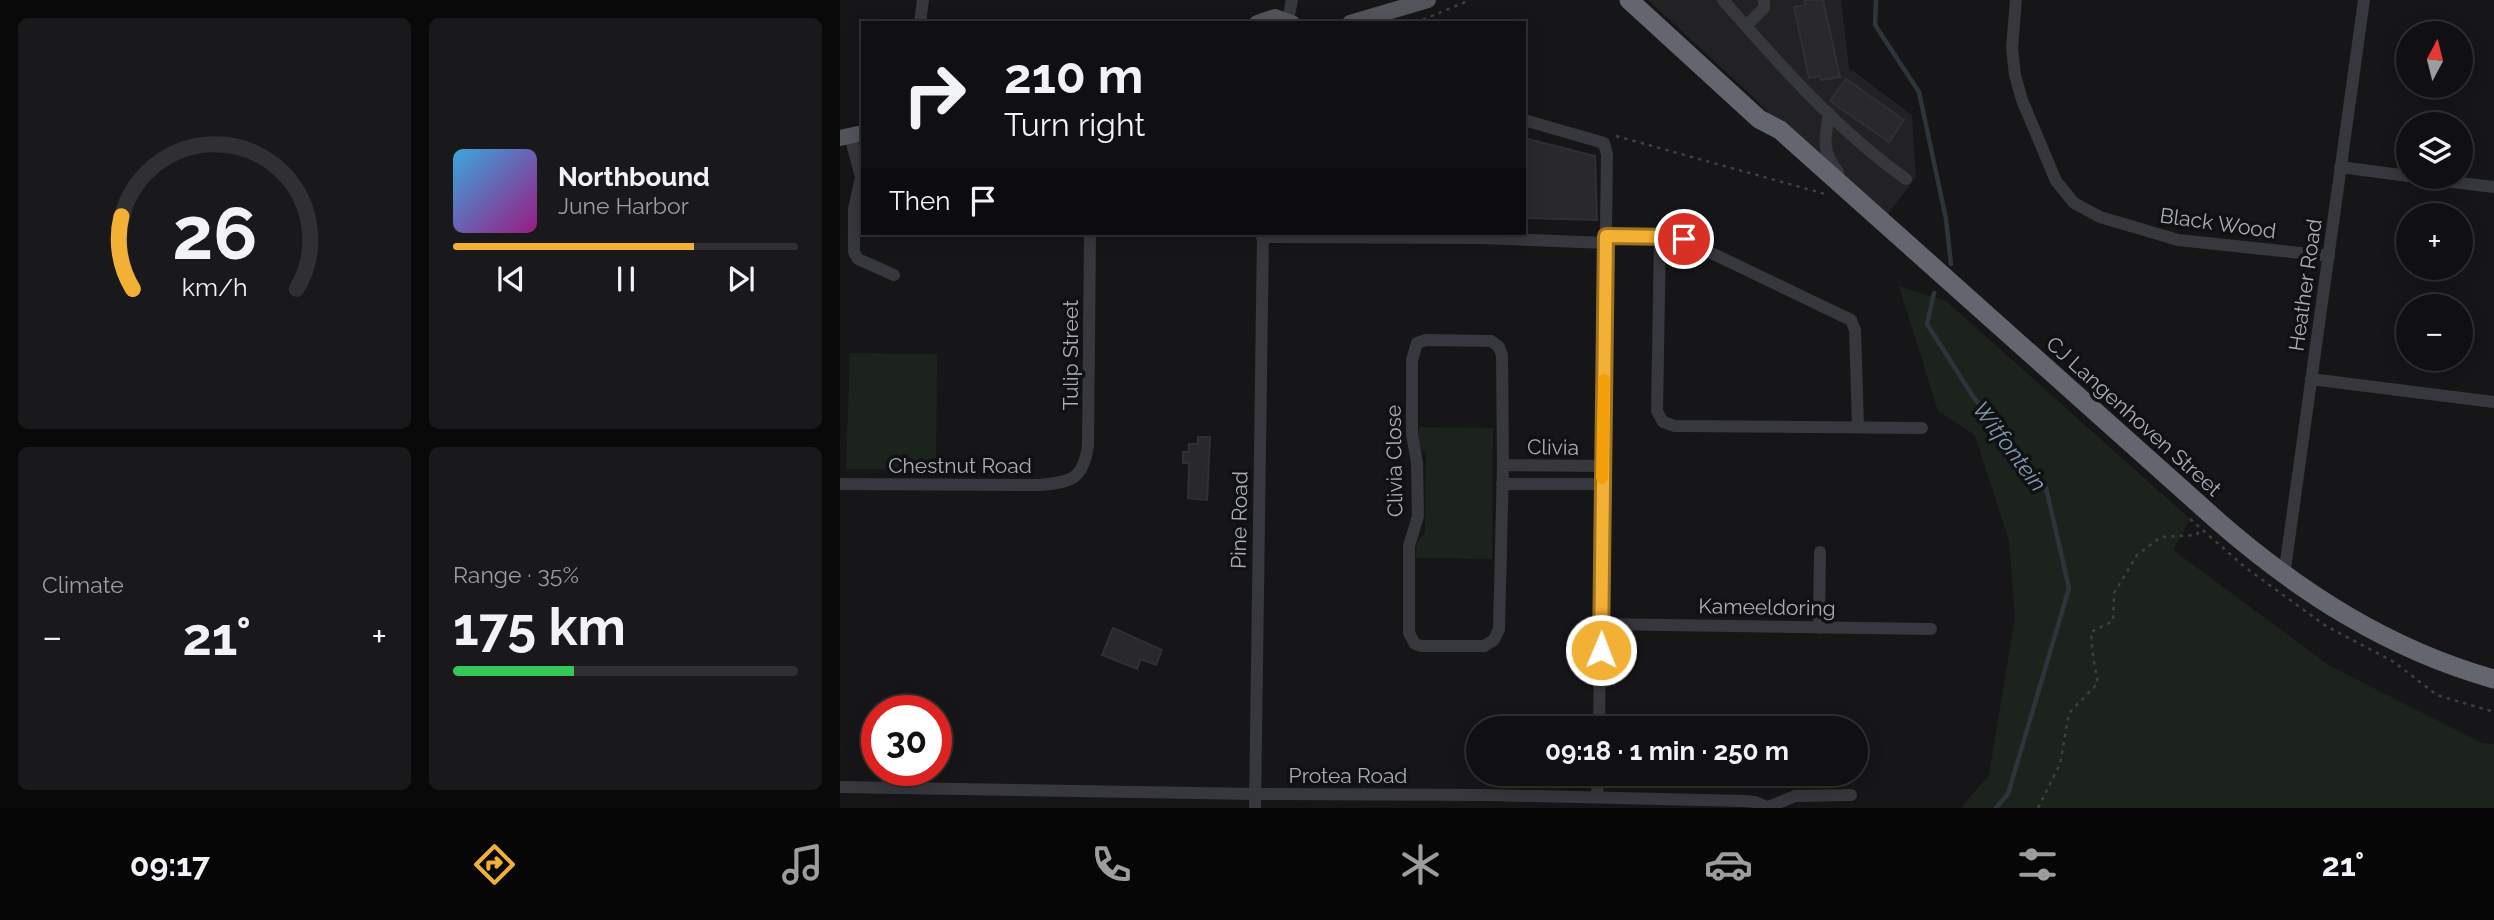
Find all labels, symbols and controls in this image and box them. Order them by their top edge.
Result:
north arrow [2396,21,2473,98]
map controls [2396,21,2473,371]
text: 210 m [1004,47,1143,104]
icon: right [889,49,980,140]
text: Turn right [1004,106,1145,143]
button: layers [2396,112,2473,189]
text: Northbound [558,162,710,192]
icon: arrive [964,182,1002,220]
text: Then [889,186,950,216]
text: 26 [172,192,257,277]
text: June Harbor [558,192,689,219]
street label: Black Wood [2158,202,2278,244]
button: + [2396,203,2473,280]
pin [1654,209,1714,269]
street label: Heather Road [2283,217,2327,353]
icon: arrive [1665,220,1703,258]
icon: previous [492,260,530,298]
icon: pause [607,260,645,298]
icon: next [722,260,760,298]
text: km/h [182,272,247,302]
button: − [2396,294,2473,371]
street label: Tulip Street [1058,300,1083,410]
street label: CJ Langenhoven Street [2041,331,2227,501]
water label: Witfontein [1967,396,2053,496]
street label: Clivia Close [1381,405,1407,517]
street label: Clivia [1527,434,1579,460]
street label: Chestnut Road [888,453,1032,478]
street label: Pine Road [1226,471,1252,569]
text: Range · 35% [453,561,579,588]
text: Climate [42,571,124,598]
street label: Kameeldoring [1698,593,1836,621]
text: 175 km [453,596,626,657]
text: 21° [183,606,251,667]
position arrow [1564,613,1638,687]
text: − [42,614,62,659]
text: + [371,614,387,659]
speed limit sign: 30 [861,695,952,786]
text: 09:18 · 1 min · 250 m [1545,736,1789,766]
street label: Protea Road [1289,763,1407,788]
icon: directions [470,840,519,889]
icon: music [778,840,827,889]
icon: phone [1087,840,1136,889]
icon: climate [1396,840,1445,889]
icon: car [1704,840,1753,889]
icon: filters [2013,840,2062,889]
text: 09:17 [130,846,210,883]
text: 21° [2322,846,2364,883]

